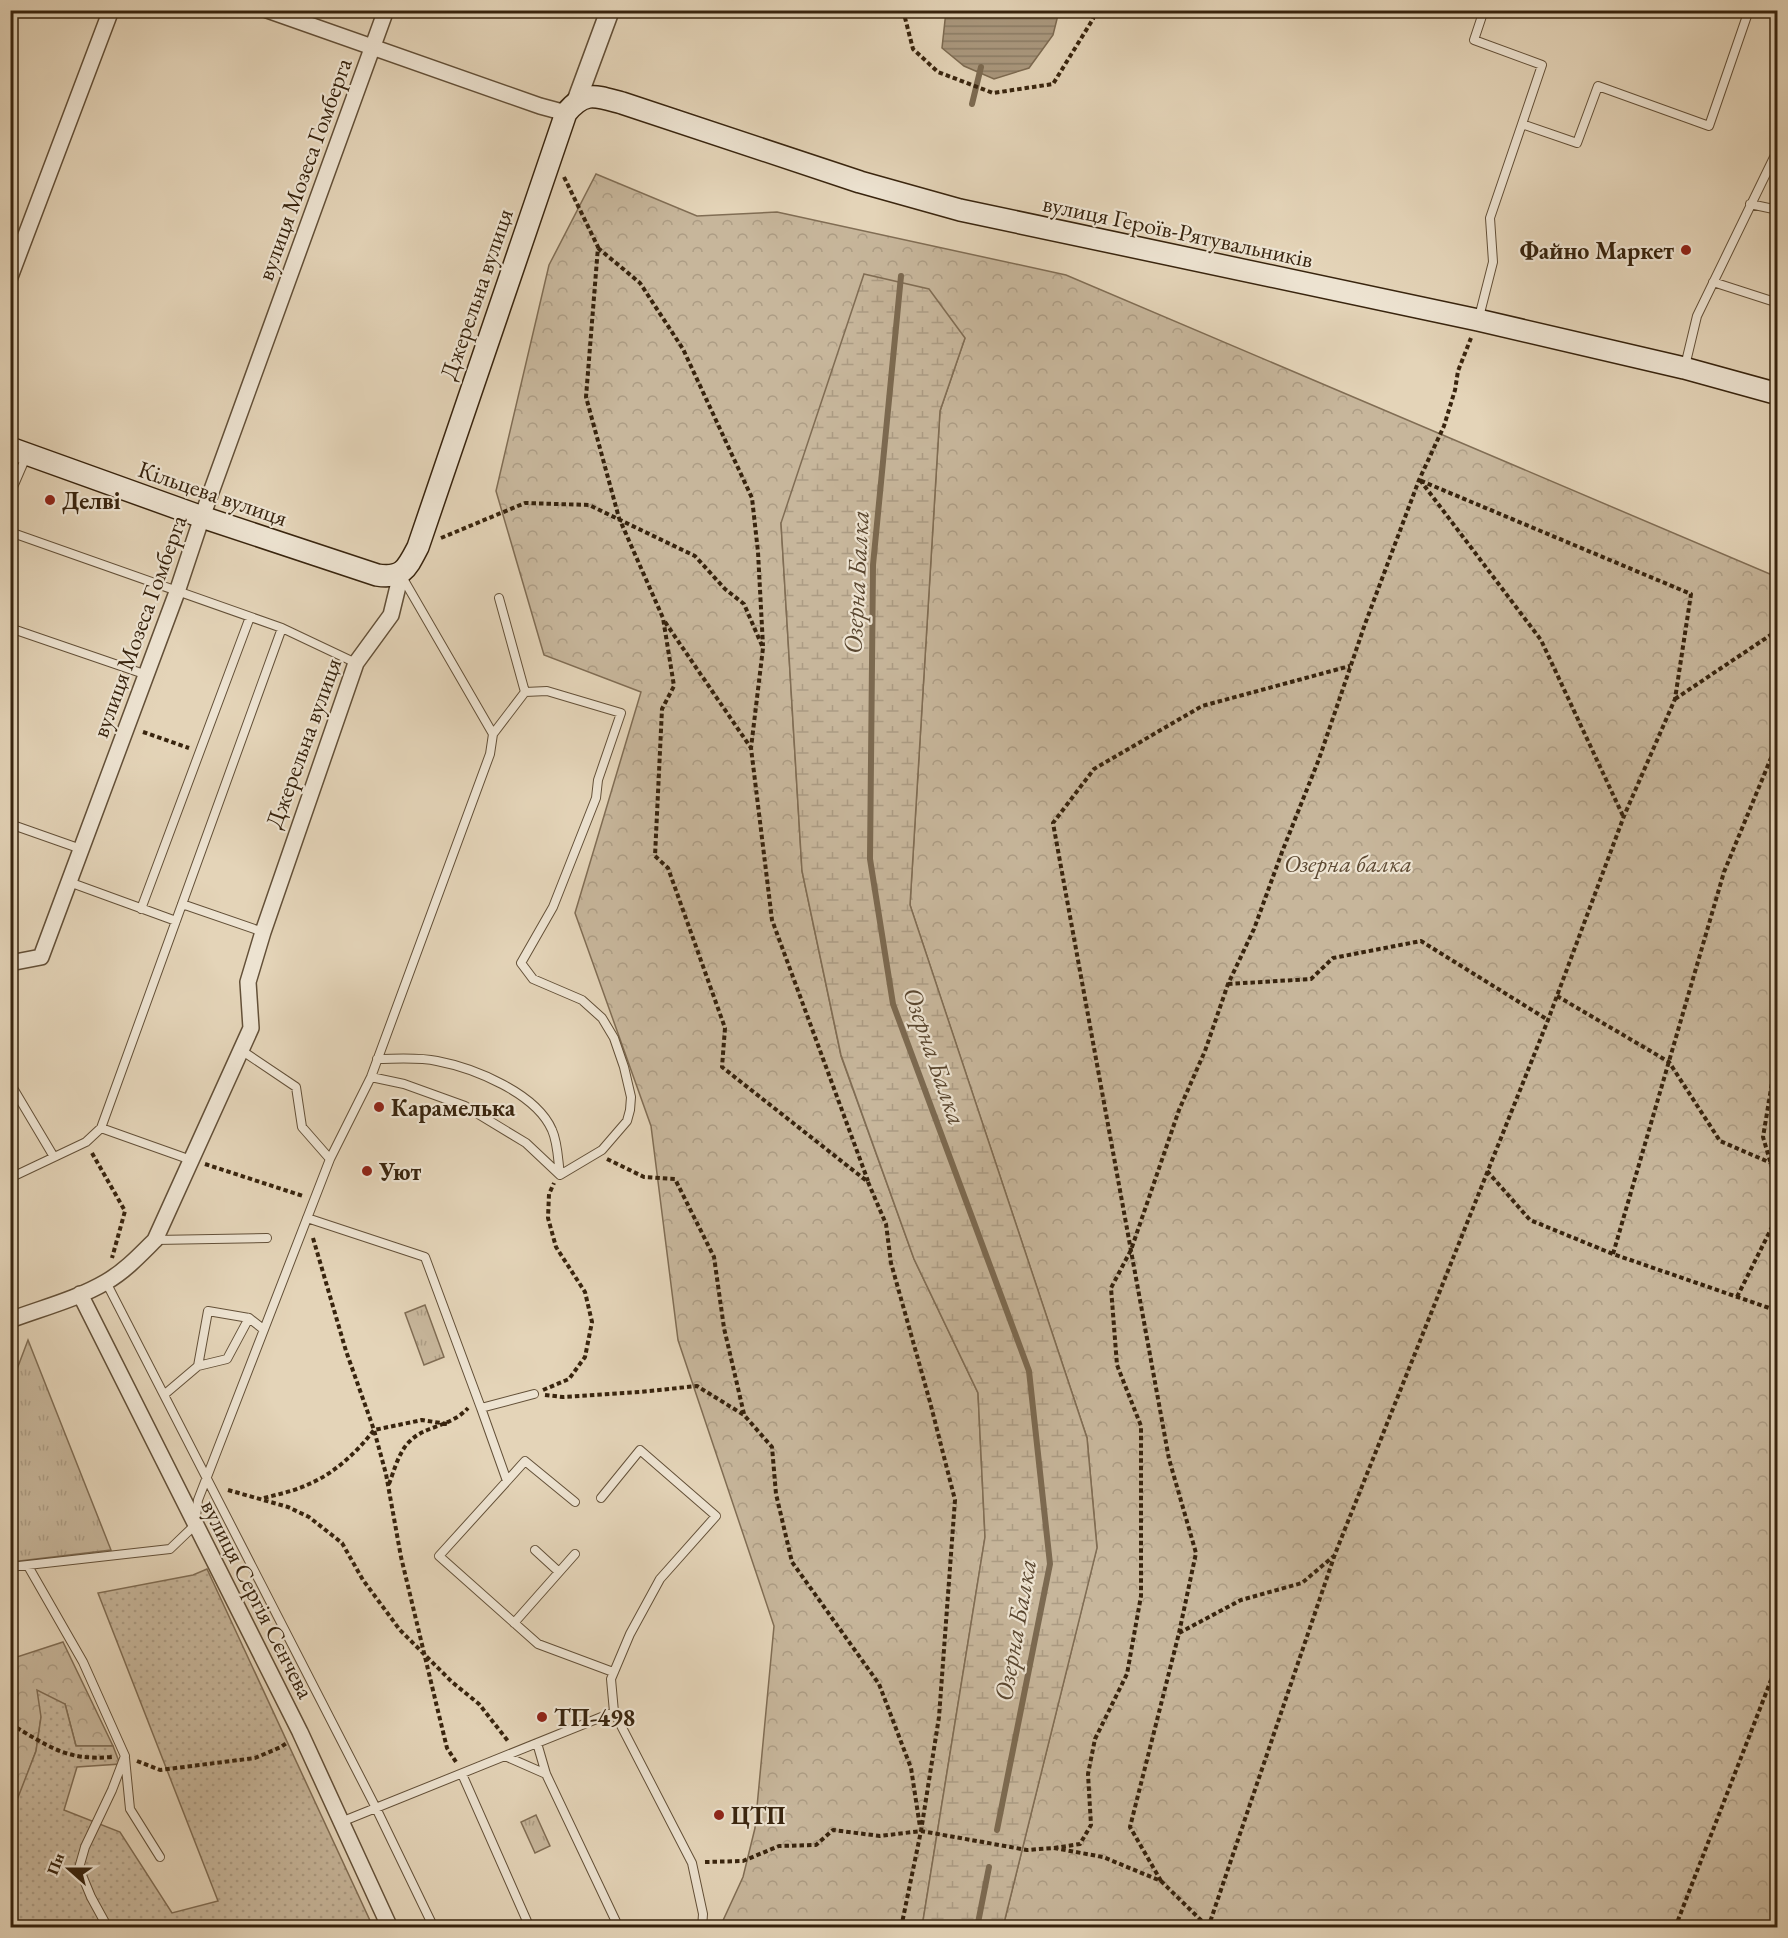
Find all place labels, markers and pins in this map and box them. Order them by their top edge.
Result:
place label: Файно Маркет [1520,235,1674,266]
marker: Файно Маркет [1679,243,1693,257]
place label: Делві [62,485,121,516]
marker: Делві [43,493,57,507]
place label: Карамелька [391,1092,516,1123]
marker: Карамелька [372,1100,386,1114]
place label: Уют [378,1156,421,1187]
marker: Уют [360,1164,374,1178]
place label: ТП-498 [554,1702,635,1733]
marker: ТП-498 [535,1710,549,1724]
place label: ЦТП [731,1800,785,1831]
marker: ЦТП [712,1808,726,1822]

